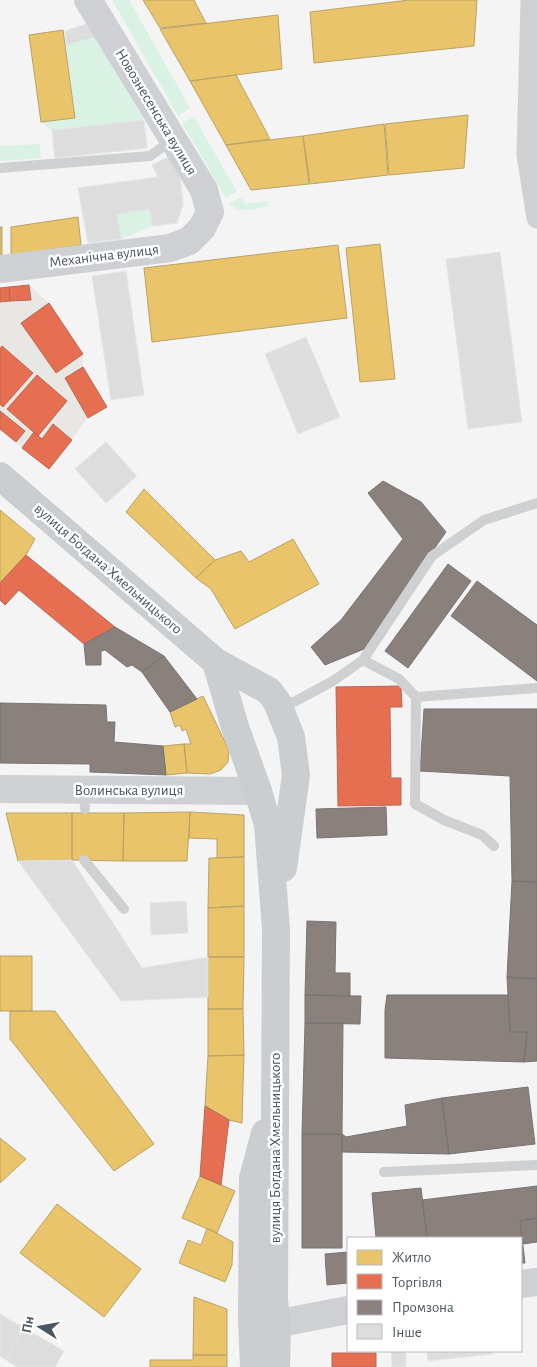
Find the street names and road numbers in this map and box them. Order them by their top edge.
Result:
street label: Новознесенська вулиця [112,46,200,178]
street label: Механічна вулиця [48,242,160,270]
street label: вулиця Богдана Хмельницького [31,501,185,637]
street label: Волинська вулиця [75,783,183,798]
street label: вулиця Богдана Хмельницького [268,1053,283,1243]

